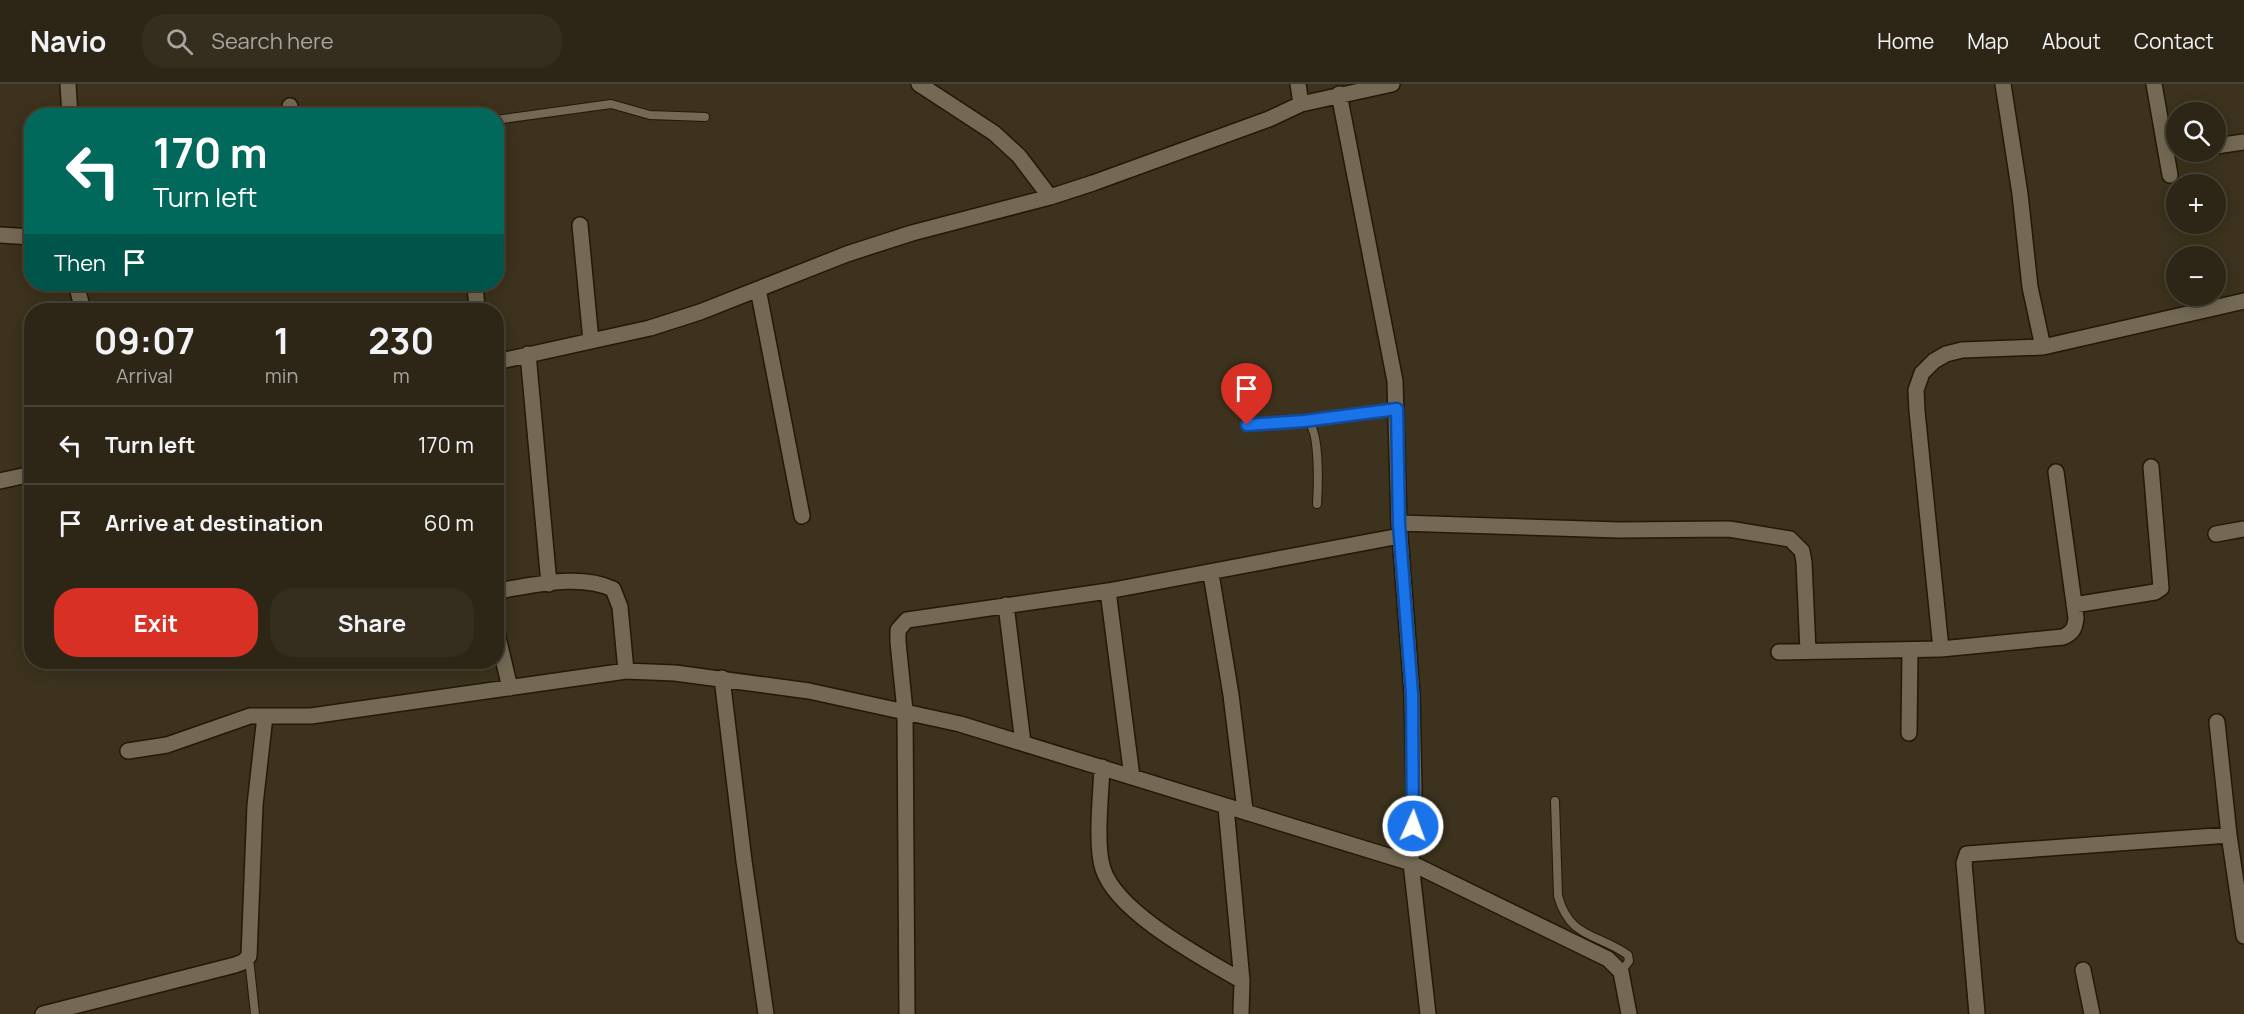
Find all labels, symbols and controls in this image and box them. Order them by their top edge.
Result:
search box [142,14,562,68]
text: Navio [30,22,106,60]
icon: search [163,25,196,58]
text: Search here [211,26,334,56]
text: Home [1877,27,1934,55]
text: Map [1967,27,2009,55]
text: About [2042,27,2101,55]
text: Contact [2134,27,2214,55]
map controls [2166,102,2226,306]
button: search [2166,102,2226,162]
text: 170 m [153,123,268,181]
icon: left [54,132,132,210]
button: + [2166,174,2226,234]
text: Turn left [153,178,257,215]
icon: arrive [118,246,151,279]
button: − [2166,246,2226,306]
text: Then [54,248,106,278]
text: 09:07 [94,316,195,365]
text: 1 [274,316,290,365]
text: 230 [368,316,434,365]
text: Arrival [116,362,173,389]
text: min [265,362,298,389]
text: m [393,362,410,389]
pin [1221,363,1272,425]
icon: arrive [1230,372,1263,405]
icon: left [54,429,87,462]
text: Turn left [105,430,195,460]
text: 170 m [418,430,474,460]
icon: arrive [54,507,87,540]
text: Arrive at destination [105,508,323,538]
text: 60 m [424,508,474,538]
button: Exit [54,588,258,657]
button: Share [270,588,474,657]
position arrow [1381,794,1445,858]

